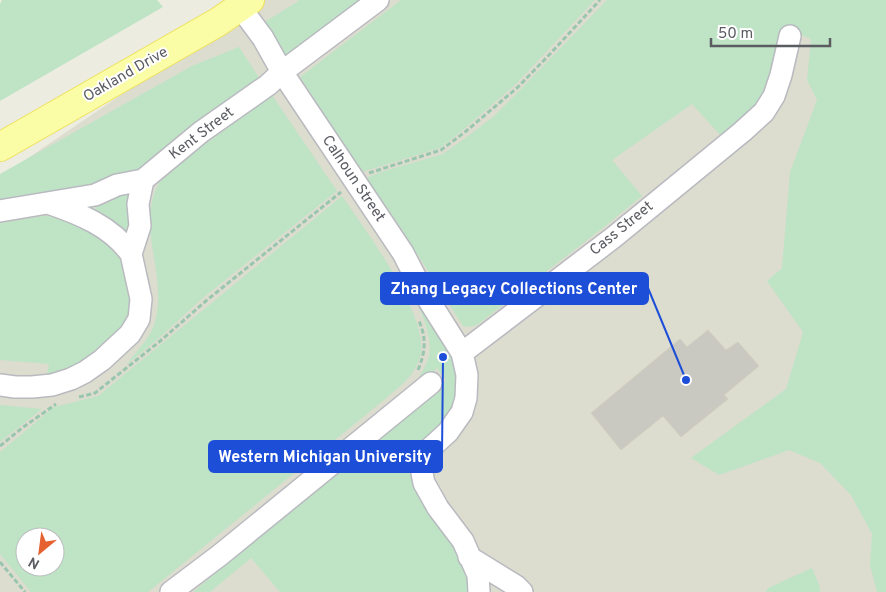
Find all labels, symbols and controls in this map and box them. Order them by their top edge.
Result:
scale bar [711,15,830,47]
text: 50 m [718,25,753,44]
street label: Oakland Drive [80,43,172,107]
street label: Kent Street [166,103,238,165]
street label: Calhoun Street [317,132,389,226]
street label: Cass Street [586,198,658,260]
callout: Zhang Legacy Collections Center [381,273,648,304]
text: Zhang Legacy Collections Center [391,280,638,300]
callout: Western Michigan University [209,441,442,472]
text: Western Michigan University [218,448,432,468]
north arrow [15,527,65,577]
text: N [26,552,43,572]

